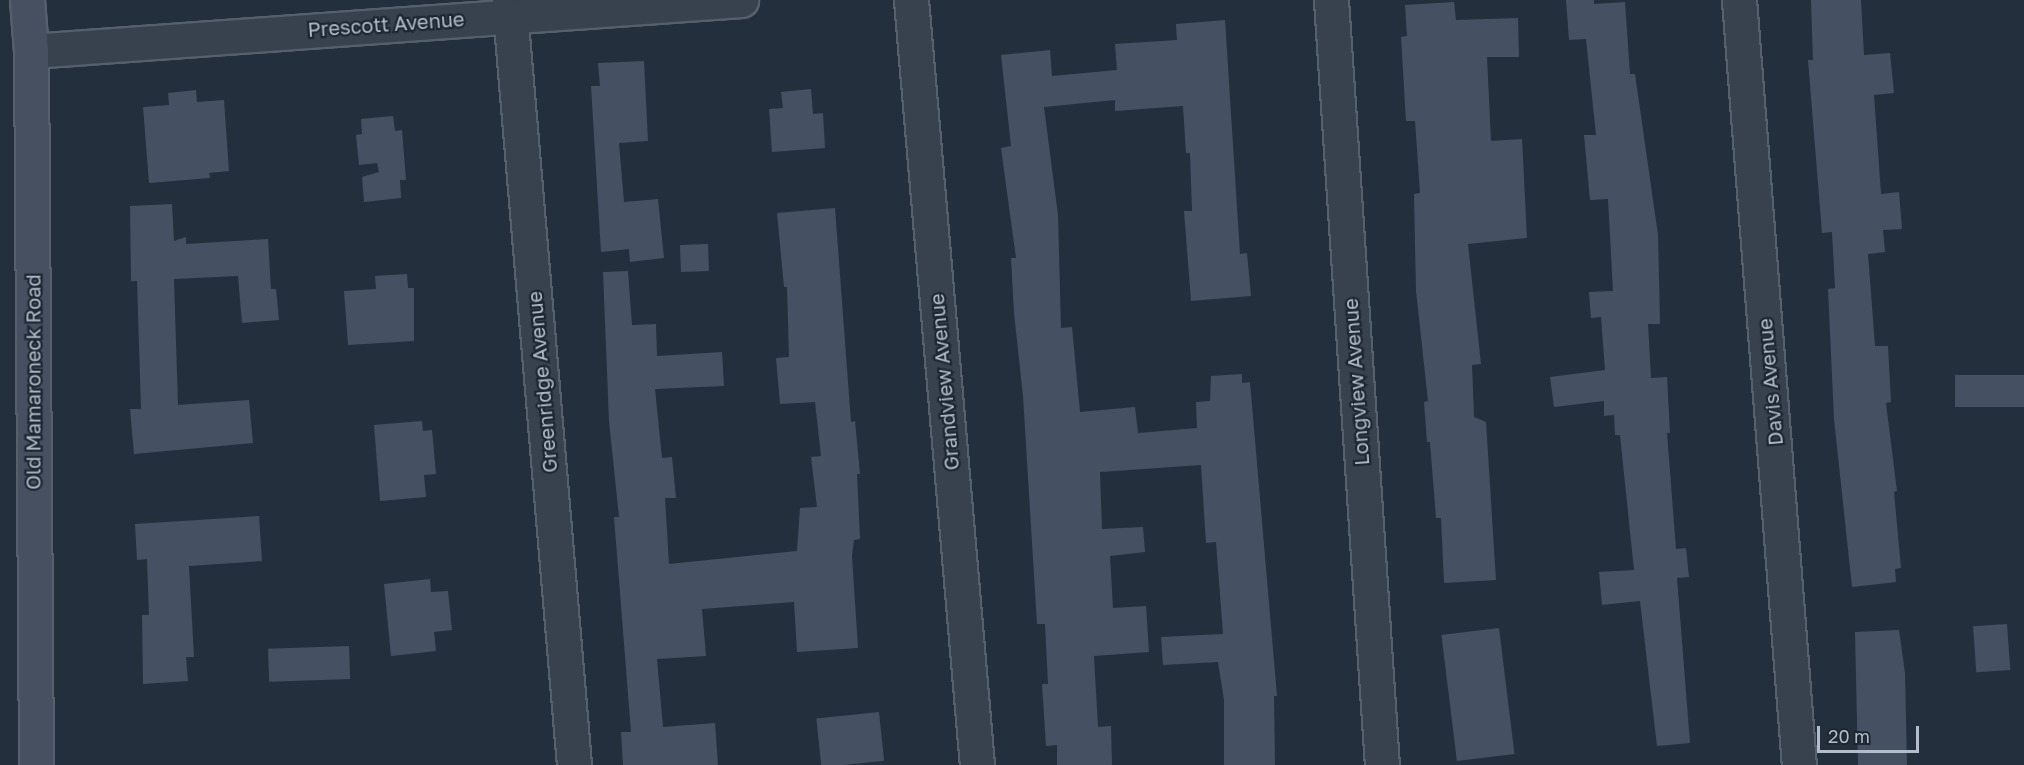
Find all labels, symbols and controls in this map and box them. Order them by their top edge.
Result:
street label: Prescott Avenue [307,7,465,41]
street label: Old Mamaroneck Road [21,274,45,490]
street label: Greenridge Avenue [522,290,562,474]
street label: Grandview Avenue [924,293,964,471]
street label: Longview Avenue [1338,298,1374,466]
street label: Davis Avenue [1752,317,1788,447]
scale bar [1820,714,1922,752]
text: 20 m [1828,725,1870,747]

